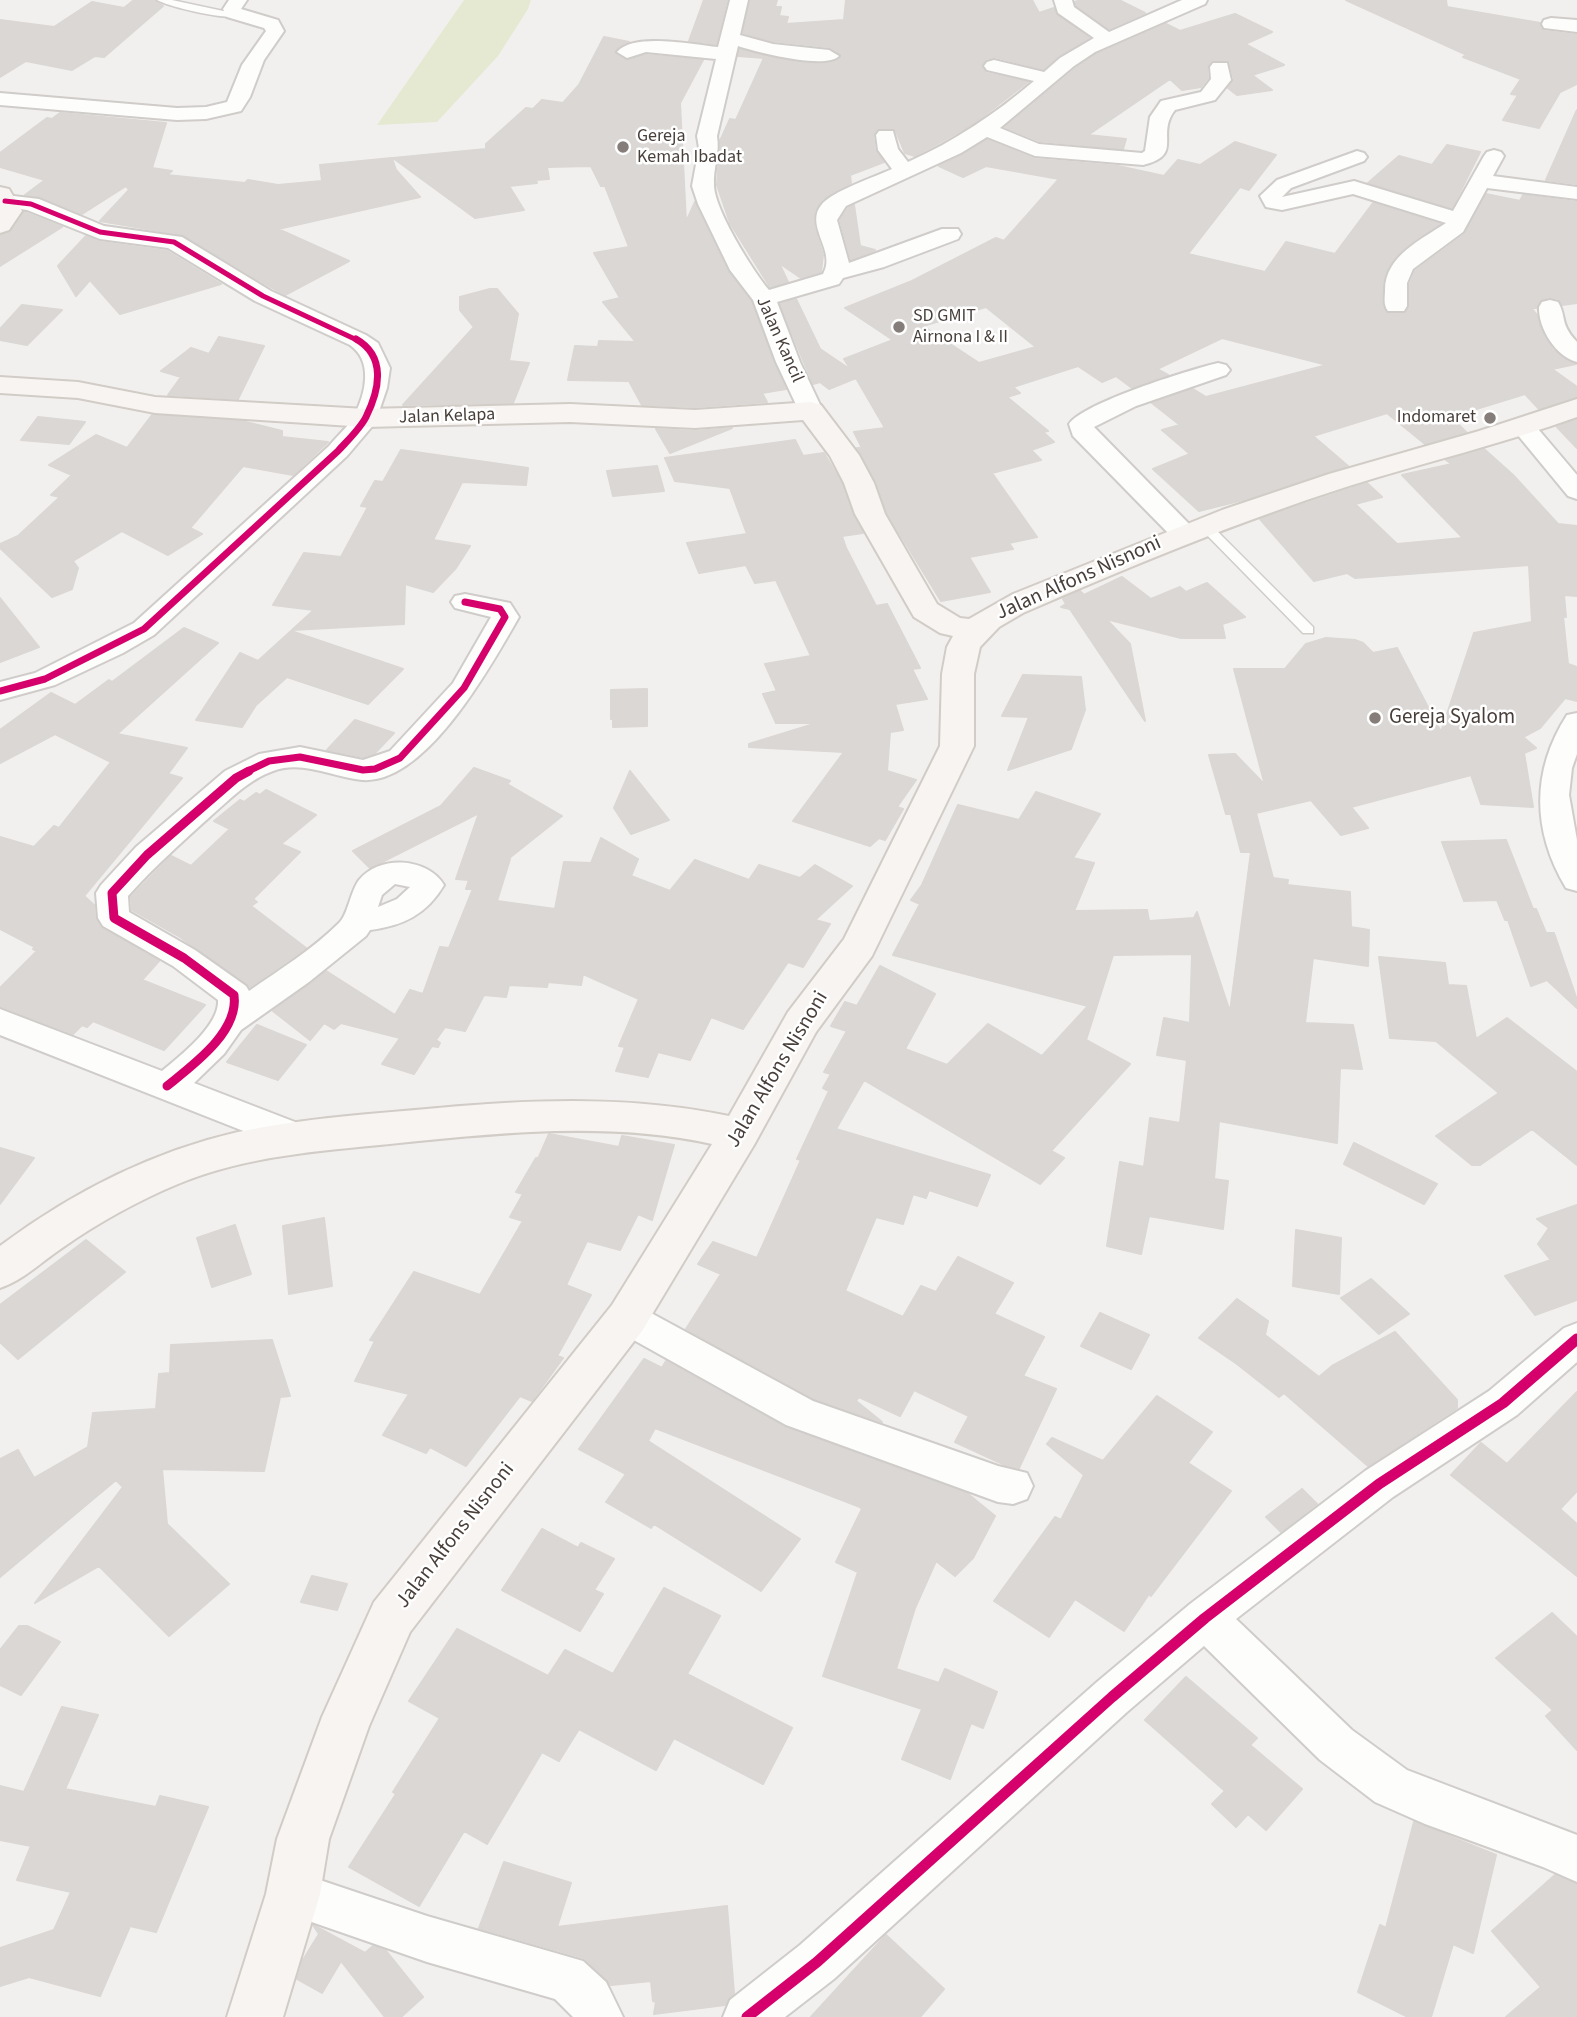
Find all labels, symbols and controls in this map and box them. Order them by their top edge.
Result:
place label: Gereja Kemah Ibadat [637,126,742,168]
marker: Gereja Kemah Ibadat [615,139,631,155]
street label: Jalan Kancil [751,294,807,386]
place label: SD GMIT Airnona I & II [913,306,1008,348]
marker: SD GMIT Airnona I & II [891,319,907,335]
street label: Jalan Kelapa [398,405,496,429]
place label: Indomaret [1397,407,1476,429]
marker: Indomaret [1482,410,1498,426]
street label: Jalan Alfons Nisnoni [993,531,1165,627]
place label: Gereja Syalom [1389,705,1515,731]
marker: Gereja Syalom [1367,710,1383,726]
street label: Jalan Alfons Nisnoni [721,987,835,1153]
street label: Jalan Alfons Nisnoni [391,1458,521,1614]

